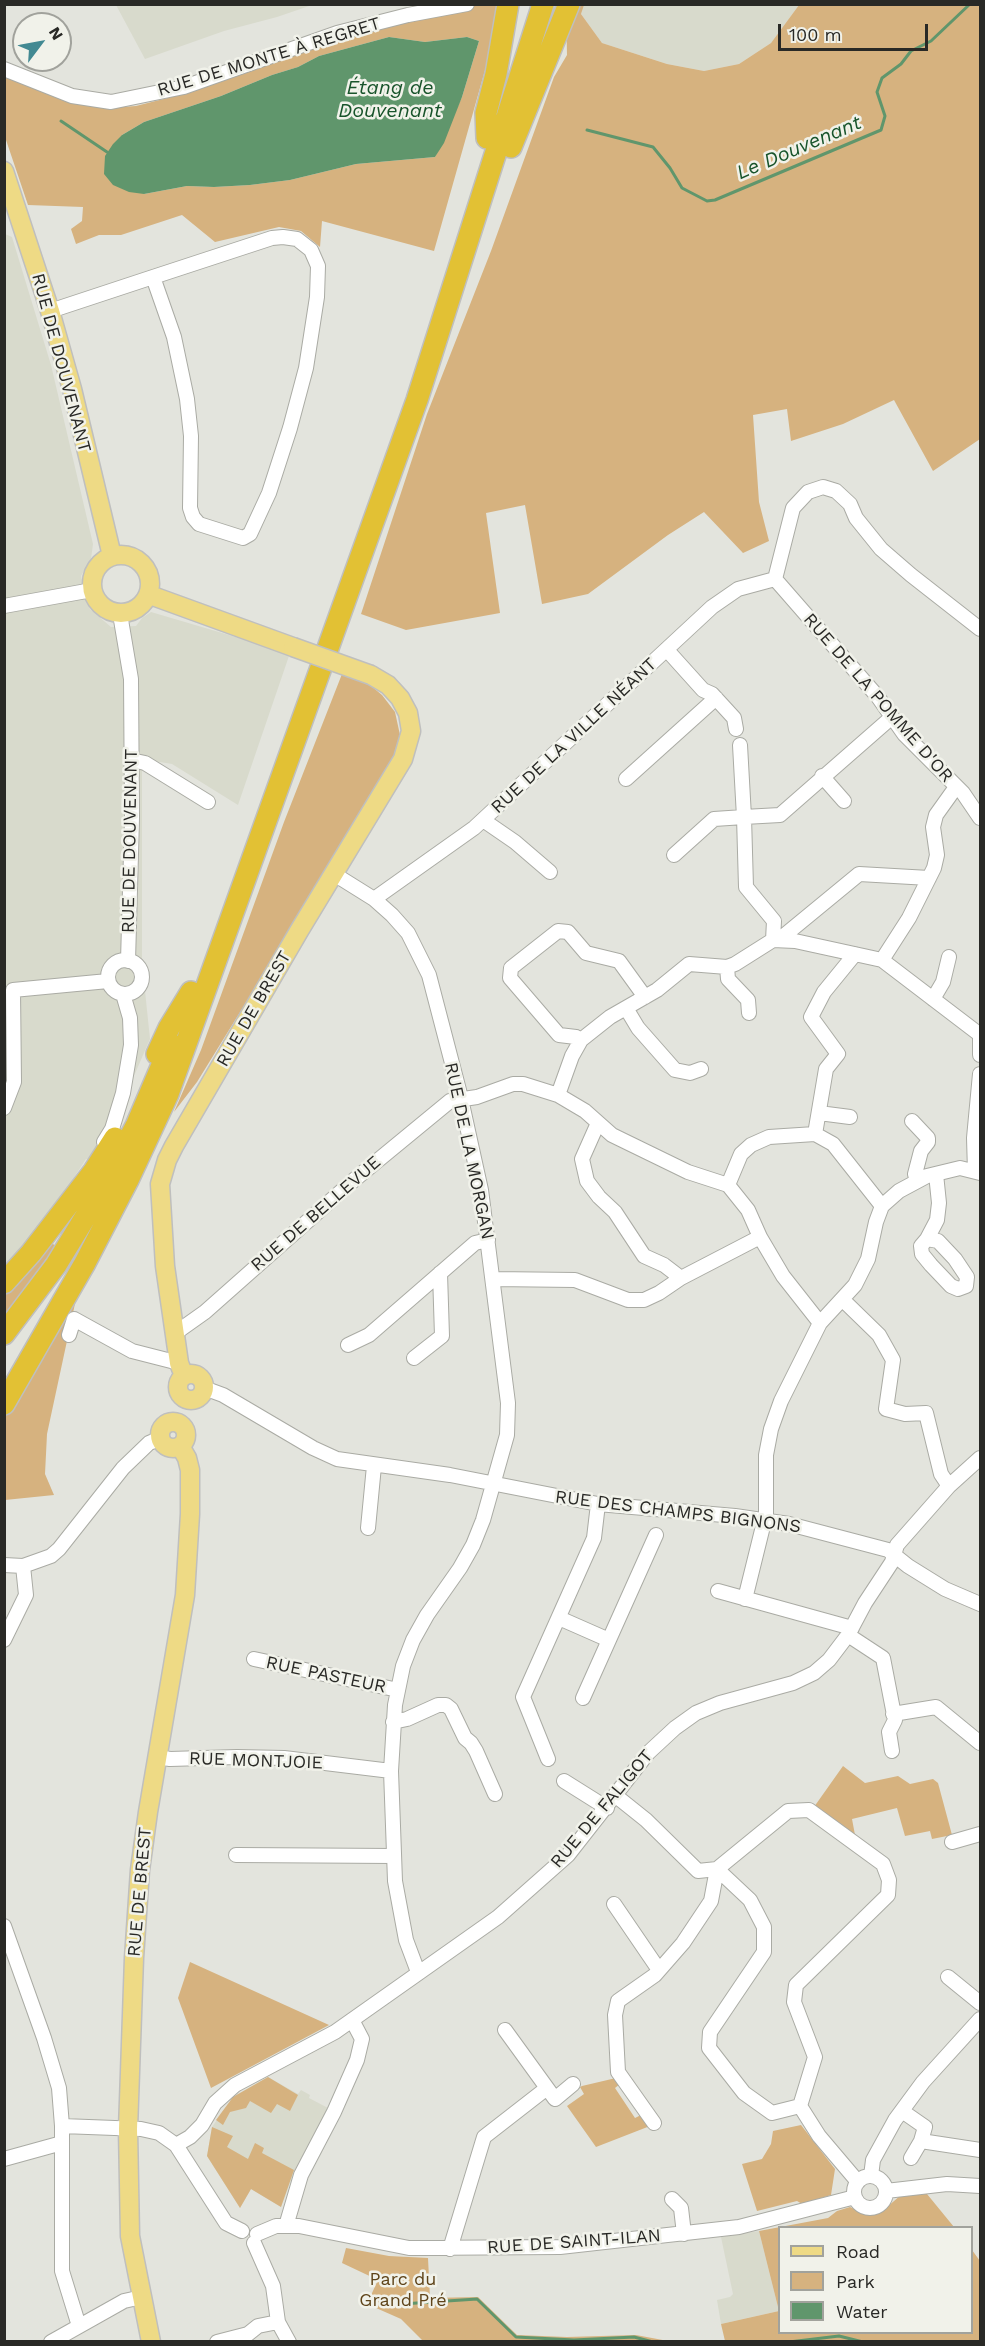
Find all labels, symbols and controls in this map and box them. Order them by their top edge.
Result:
north arrow [12,12,72,72]
scale bar [781,12,931,50]
street label: RUE DE MONTE À REGRET [155,13,383,101]
text: N [45,23,67,43]
text: 100 m [789,24,842,45]
water label: Étang de Douvenant [338,76,442,123]
water label: Le Douvenant [733,111,865,185]
street label: RUE DE DOUVENANT [27,271,95,455]
street label: RUE DE LA POMME D'OR [799,609,957,787]
street label: RUE DE LA VILLE NÉANT [487,654,661,818]
street label: RUE DE DOUVENANT [118,749,142,933]
street label: RUE DE BREST [212,947,296,1071]
street label: RUE DE LA MORGAN [440,1060,498,1242]
street label: RUE DE BELLEVUE [247,1152,385,1276]
street label: RUE DES CHAMPS BIGNONS [554,1486,802,1538]
street label: RUE PASTEUR [264,1652,388,1698]
street label: RUE DE FALIGOT [546,1746,658,1872]
street label: RUE MONTJOIE [189,1748,323,1774]
street label: RUE DE BREST [124,1826,156,1958]
street label: RUE DE SAINT-ILAN [486,2225,662,2259]
legend [778,2226,973,2334]
text: Road [836,2241,880,2262]
park label: Parc du Grand Pré [359,2269,447,2312]
text: Park [836,2271,875,2292]
text: Water [836,2301,888,2322]

